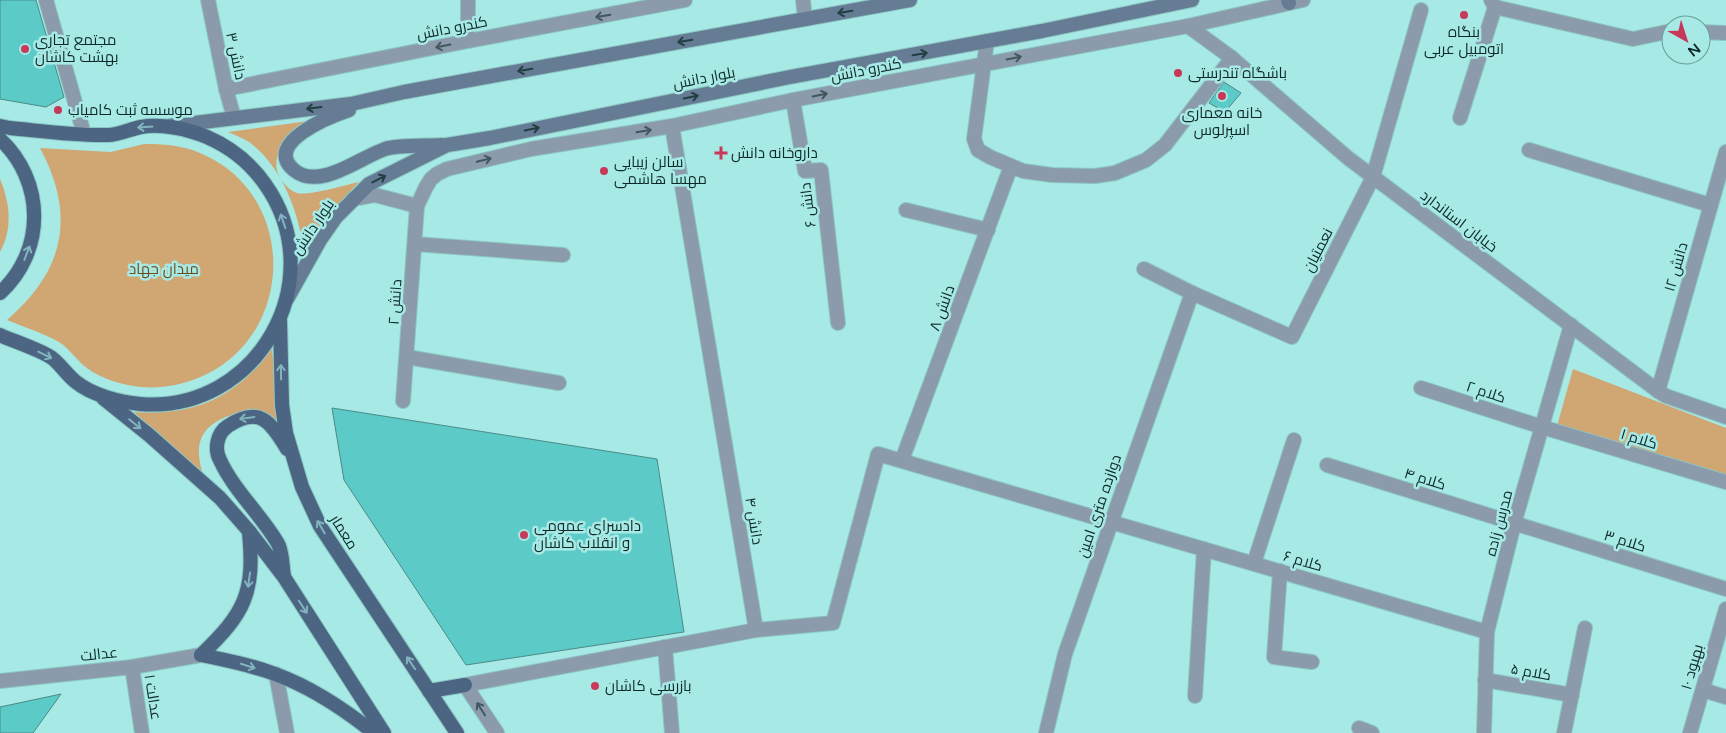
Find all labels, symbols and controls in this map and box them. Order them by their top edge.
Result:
one-way arrow [838,8,854,18]
marker: بنگاه اتومبیل عربی [1458,9,1470,21]
one-way arrow [596,11,612,21]
street label: کندرو دانش [415,12,489,45]
north arrow [1661,15,1711,65]
place label: بنگاه اتومبیل عربی [1424,23,1504,59]
place label: مجتمع تجاری بهشت کاشان [35,31,119,67]
street label: دانش ۳ [221,31,250,82]
one-way arrow [678,36,694,46]
text: N [1684,40,1704,60]
one-way arrow [436,41,452,51]
marker: مجتمع تجاری بهشت کاشان [19,43,31,55]
one-way arrow [911,48,927,58]
one-way arrow [1006,53,1022,62]
street label: کندرو دانش [829,54,903,87]
street label: بلوار دانش [671,63,737,94]
place label: باشگاه تندرستی [1188,64,1287,83]
one-way arrow [518,65,534,75]
marker: باشگاه تندرستی [1172,67,1184,79]
one-way arrow [812,90,828,100]
marker: خانه معماری اسپرلوس [1216,90,1228,102]
one-way arrow [683,92,699,101]
place label: موسسه ثبت کامیاب [68,101,193,119]
one-way arrow [306,103,322,113]
marker: موسسه ثبت کامیاب [52,104,64,116]
place label: خانه معماری اسپرلوس [1182,104,1262,140]
one-way arrow [138,122,154,132]
one-way arrow [524,124,540,134]
one-way arrow [635,125,651,135]
place label: داروخانه دانش [731,144,818,163]
marker: داروخانه دانش [715,147,727,159]
place label: سالن زیبایی مهسا هاشمی [614,153,707,189]
one-way arrow [476,155,492,164]
marker: سالن زیبایی مهسا هاشمی [598,165,610,177]
one-way arrow [371,174,386,183]
street label: دانش ۶ [796,181,821,228]
street label: خیابان استاندارد [1416,186,1501,257]
street label: بلوار دانش [288,196,339,259]
one-way arrow [278,213,287,229]
street label: نعمتیان [1299,225,1338,275]
street label: دانش ۱۲ [1660,240,1693,294]
one-way arrow [23,246,32,261]
park label: میدان جهاد [129,260,199,279]
street label: دانش ۲ [384,279,407,326]
street label: دانش ۸ [925,283,959,334]
one-way arrow [37,350,52,360]
one-way arrow [276,364,286,380]
street label: کلام ۲ [1464,377,1508,408]
one-way arrow [240,413,256,423]
one-way arrow [128,418,141,429]
street label: کلام ۱ [1618,425,1660,454]
street label: دوازده متری امین [1073,452,1126,560]
street label: کلام ۴ [1402,464,1448,495]
street label: مدرس زاده [1482,488,1517,558]
street label: دانش ۴ [740,496,767,546]
street label: معمار [326,510,362,553]
place label: دادسرای عمومی و انقلاب کاشان [534,517,641,553]
one-way arrow [316,521,326,535]
street label: کلام ۳ [1602,526,1648,557]
marker: دادسرای عمومی و انقلاب کاشان [518,529,530,541]
street label: کلام ۶ [1281,547,1325,576]
one-way arrow [244,571,254,587]
one-way arrow [298,599,308,613]
street label: بهبود ۱۰ [1677,642,1708,692]
street label: عدالت [79,643,119,665]
one-way arrow [405,656,416,670]
street label: کلام ۵ [1509,660,1553,685]
one-way arrow [240,661,256,671]
street label: عدالت ۱ [141,673,165,721]
place label: بازرسی کاشان [605,677,692,696]
marker: بازرسی کاشان [589,680,601,692]
one-way arrow [476,702,486,716]

